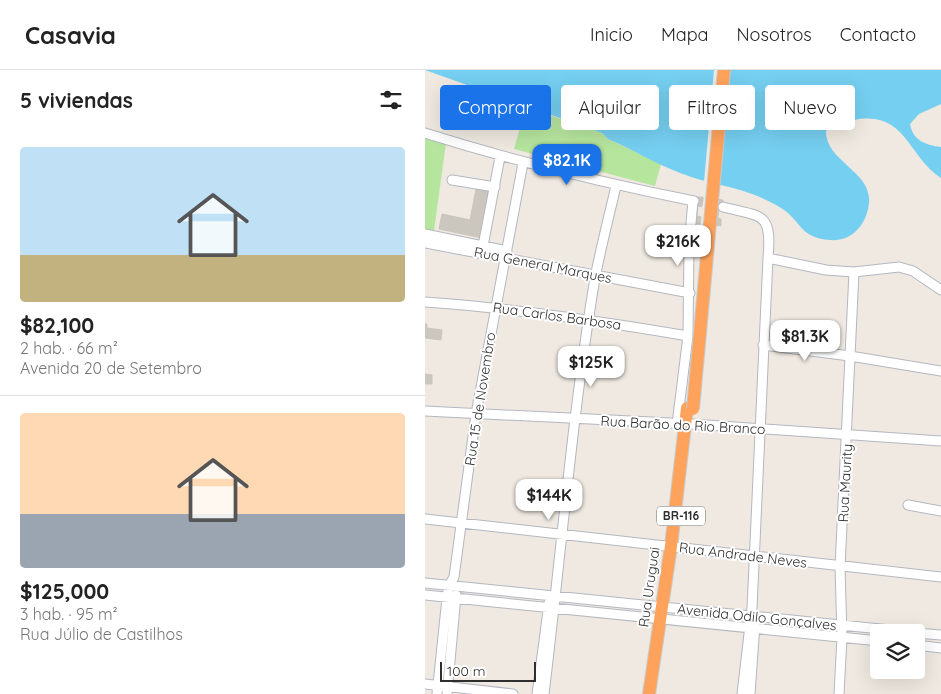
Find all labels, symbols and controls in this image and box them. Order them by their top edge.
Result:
text: Casavia [25,20,116,50]
text: Inicio [590,23,633,46]
text: Mapa [661,23,709,46]
text: Nosotros [737,23,812,46]
text: Contacto [840,23,916,46]
chip: Comprar [440,85,551,130]
chip: Alquilar [561,85,659,130]
chip: Filtros [669,85,755,130]
chip: Nuevo [765,85,855,130]
icon: filters [377,86,405,114]
text: 5 viviendas [20,87,133,113]
pin: $82.1K [526,144,608,186]
text: $82.1K [543,150,591,170]
icon: home [168,180,258,270]
pin: $216K [643,224,713,267]
text: $216K [656,231,700,251]
street label: Rua General Marques [473,243,613,287]
street label: Rua Carlos Barbosa [492,298,622,334]
text: $82,100 [20,312,94,338]
pin: $81.3K [764,320,846,362]
text: $81.3K [781,326,829,346]
street label: Rua 15 de Novembro [461,331,499,467]
text: 2 hab. · 66 m² [20,338,118,358]
pin: $125K [556,346,626,388]
text: $125K [569,352,613,372]
text: Avenida 20 de Setembro [20,358,202,378]
street label: Rua Barão do Rio Branco [600,412,766,438]
street label: Rua Maurity [834,443,856,523]
icon: home [168,445,258,535]
pin: $144K [514,478,584,521]
text: $144K [526,485,572,505]
road number: BR-116 [657,506,705,526]
street label: Rua Andrade Neves [678,538,808,572]
street label: Rua Uruguai [634,546,664,628]
text: $125,000 [20,578,109,604]
street label: Avenida Odilo Gonçalves [676,600,838,634]
text: 3 hab. · 95 m² [20,604,118,624]
text: Rua Júlio de Castilhos [20,624,183,644]
map controls [870,624,925,679]
button: layers [870,624,925,679]
scale bar [440,659,536,682]
text: 100 m [447,662,485,680]

